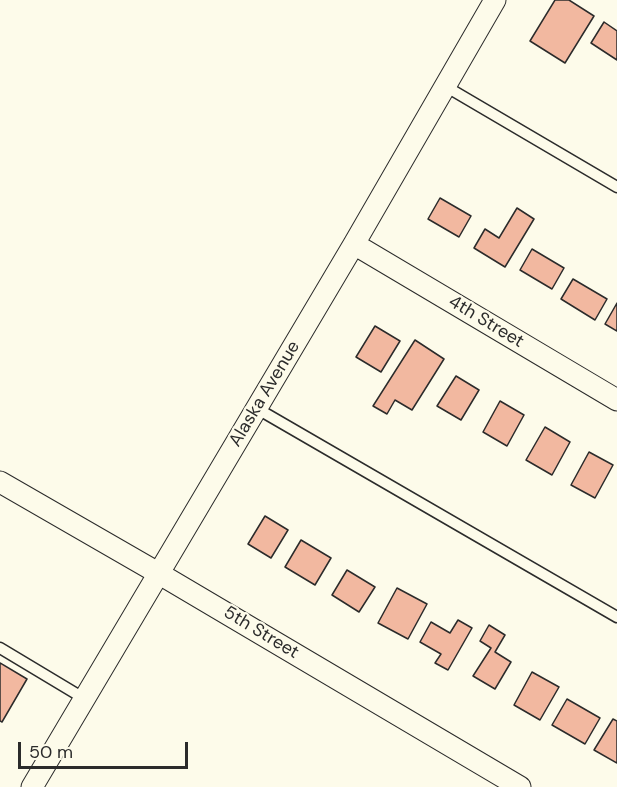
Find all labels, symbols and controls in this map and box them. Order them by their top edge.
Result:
street label: 4th Street [444,291,528,353]
street label: Alaska Avenue [225,337,305,451]
street label: 5th Street [219,602,303,664]
scale bar [21,730,190,768]
text: 50 m [29,740,73,764]

